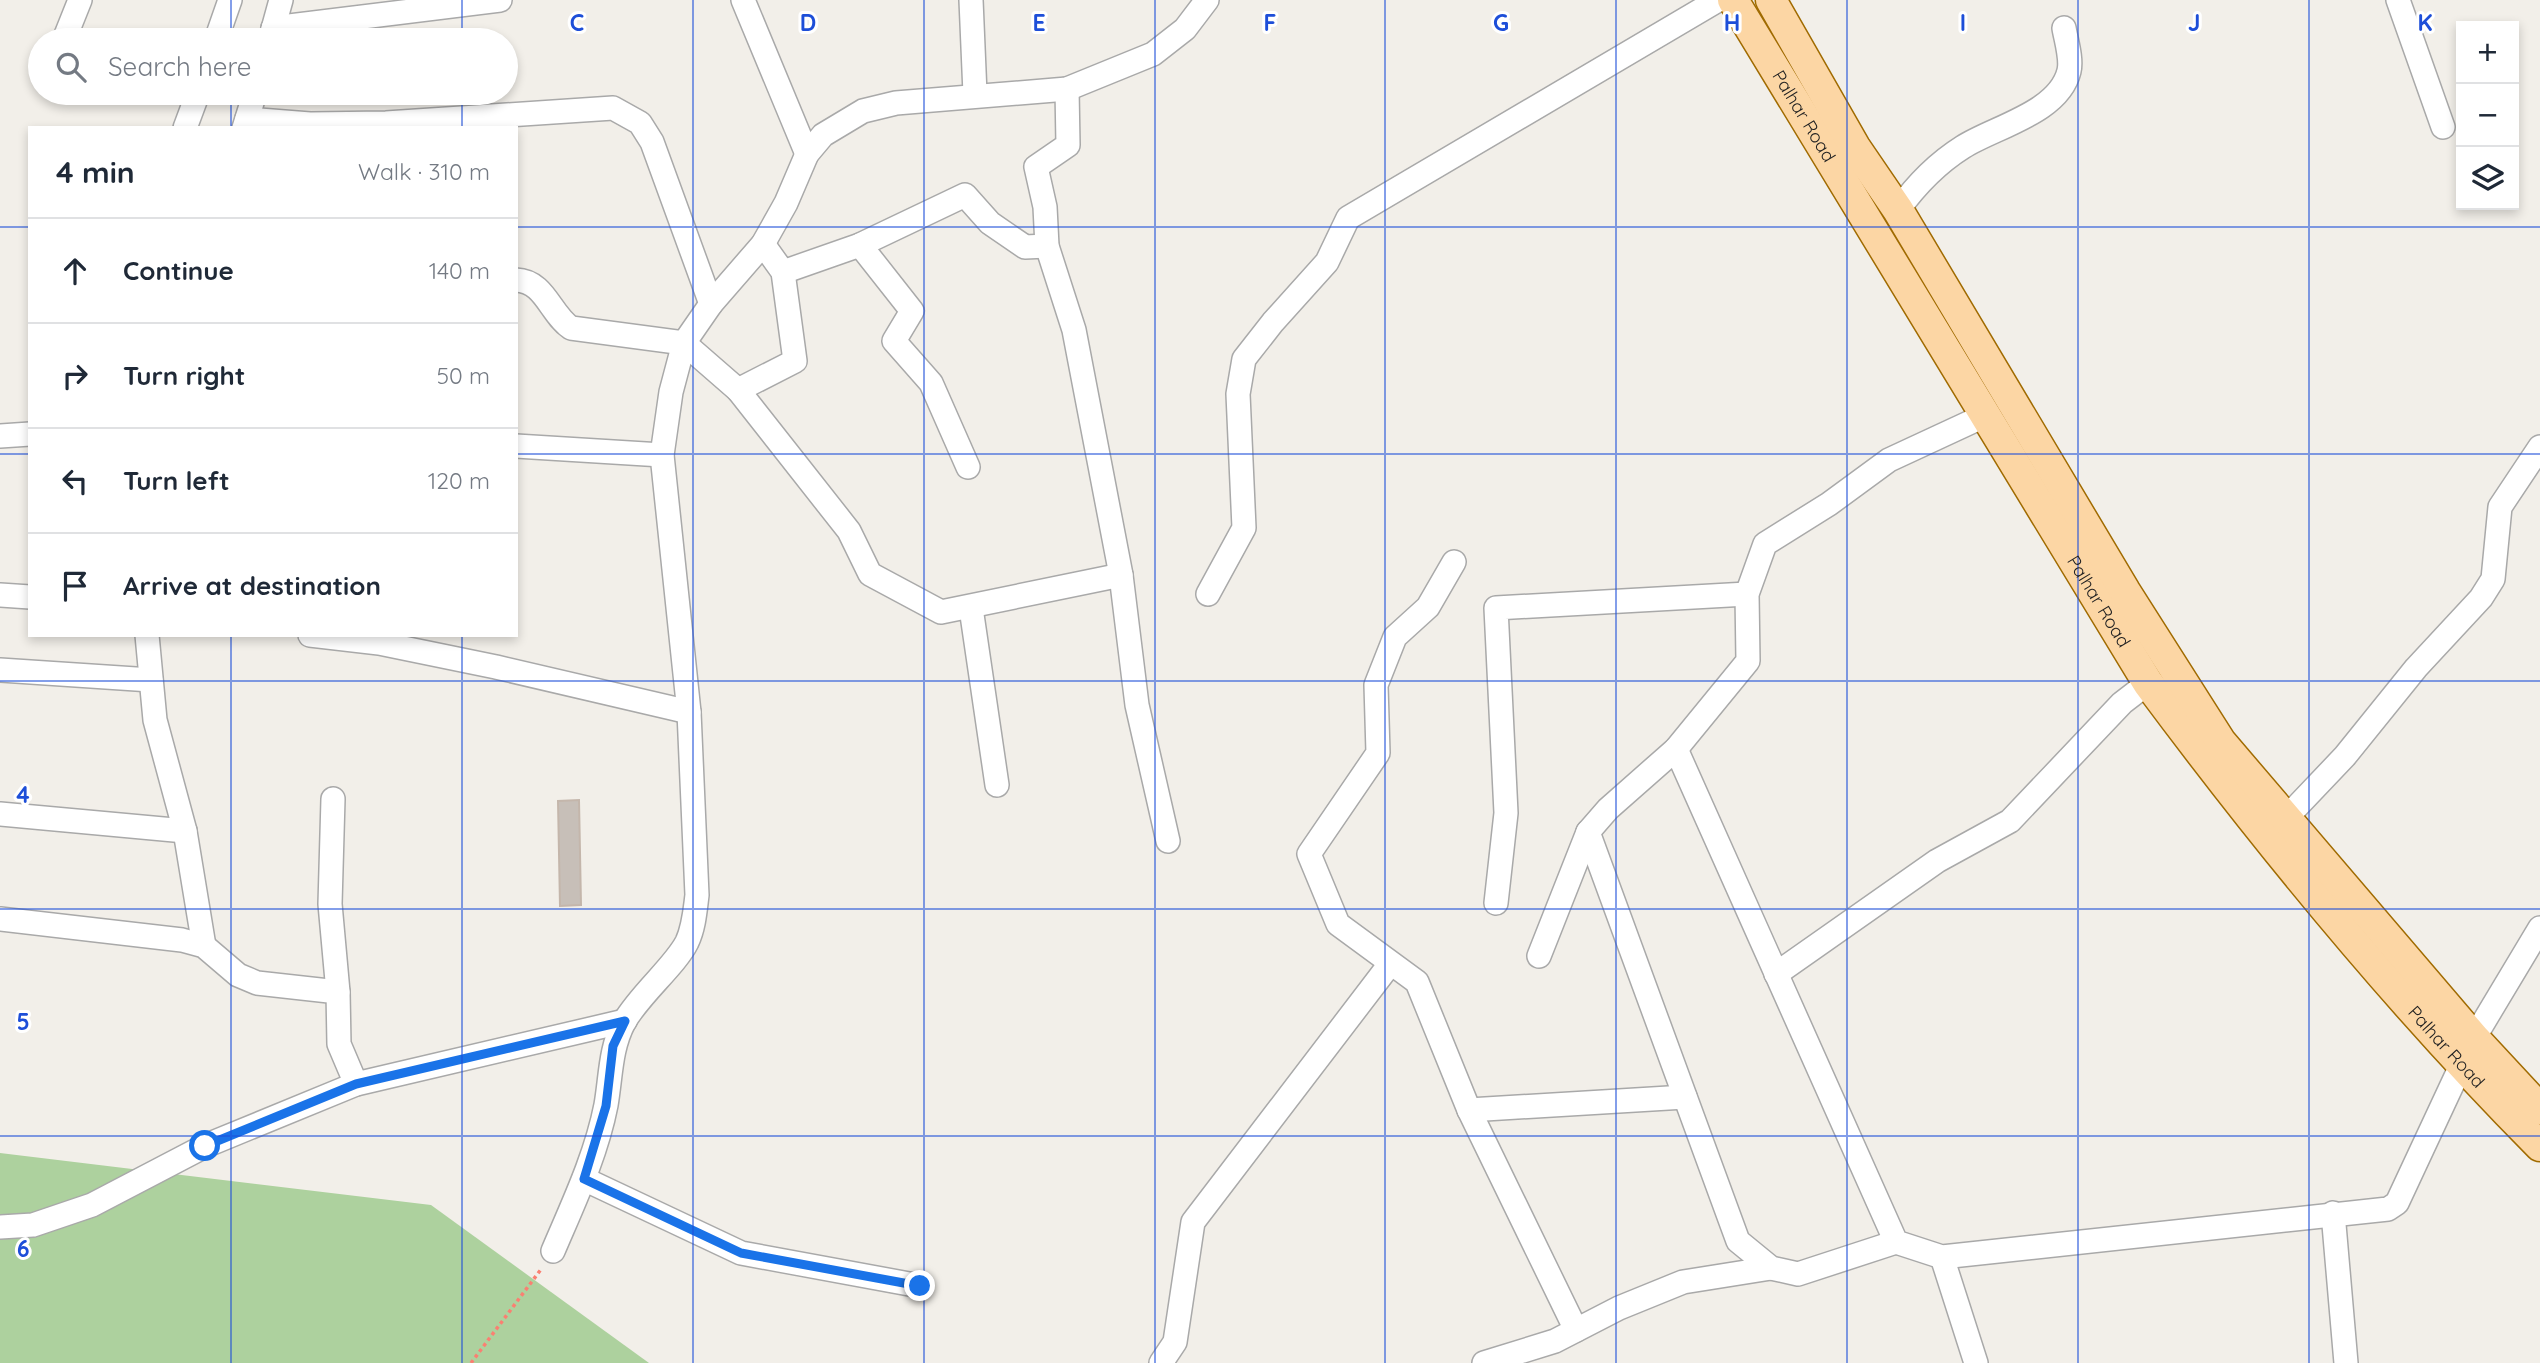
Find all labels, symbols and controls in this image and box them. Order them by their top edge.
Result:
text: C [570,8,584,37]
text: D [800,8,816,37]
text: E [1032,8,1046,37]
text: F [1264,8,1276,37]
text: G [1493,8,1509,37]
text: H [1724,8,1740,37]
text: I [1960,8,1966,37]
text: J [2188,8,2200,37]
text: K [2417,8,2433,37]
map controls [2456,21,2519,210]
button: + [2456,21,2519,84]
search box [28,28,518,105]
icon: search [52,48,90,86]
text: Search here [108,50,252,83]
street label: Palhar Road [1767,66,1841,166]
button: − [2456,84,2519,147]
button: layers [2456,147,2519,210]
text: 4 min [56,153,135,191]
text: Walk · 310 m [358,157,490,186]
icon: ahead [56,252,94,290]
text: Continue [123,254,234,287]
text: 140 m [429,256,490,285]
icon: right [56,357,94,395]
text: Turn right [123,359,245,392]
text: 50 m [437,361,490,390]
icon: left [56,462,94,500]
text: Turn left [123,464,230,497]
text: 120 m [428,466,490,495]
street label: Palhar Road [2062,551,2136,652]
icon: arrive [56,567,94,605]
text: Arrive at destination [123,569,381,602]
text: 4 [16,780,30,809]
street label: Palhar Road [2403,1001,2490,1093]
text: 5 [16,1007,30,1036]
route start [189,1130,220,1161]
text: 6 [17,1234,29,1263]
route end [904,1270,935,1301]

